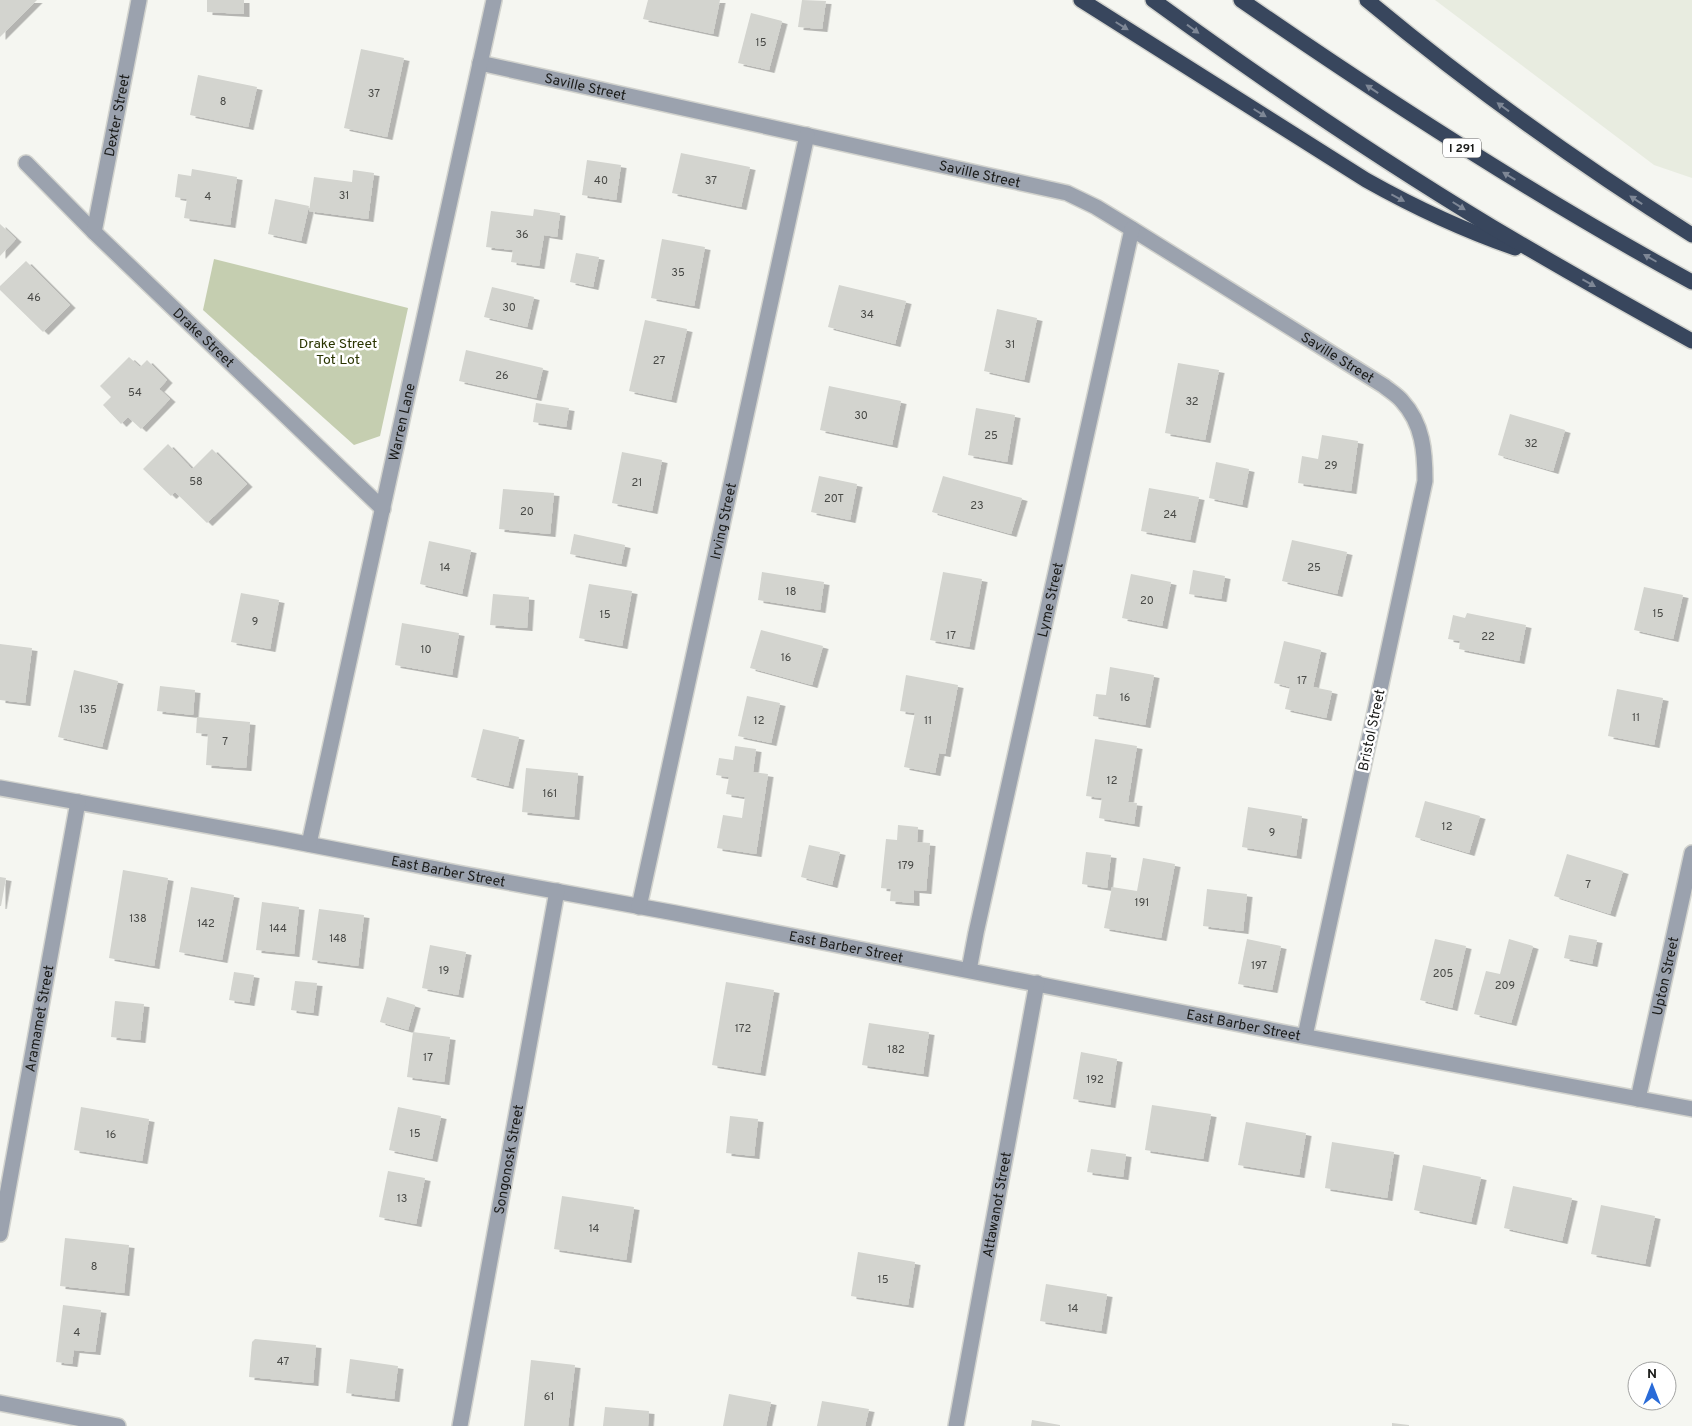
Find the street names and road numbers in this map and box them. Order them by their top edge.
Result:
street label: Saville Street [543,71,628,105]
street label: Dexter Street [102,73,134,158]
road number: I 291 [1443,138,1481,158]
street label: Saville Street [937,158,1022,192]
street label: Drake Street [169,305,237,372]
street label: Saville Street [1297,329,1377,388]
street label: Warren Lane [386,382,420,463]
street label: Irving Street [708,481,741,561]
street label: Lyme Street [1035,561,1068,639]
street label: Bristol Street [1356,688,1389,773]
street label: East Barber Street [389,853,507,892]
street label: East Barber Street [787,929,905,968]
street label: Upton Street [1650,935,1683,1017]
street label: Aramamet Street [22,964,58,1074]
street label: East Barber Street [1185,1007,1302,1046]
street label: Songonosk Street [492,1103,528,1216]
street label: Attawanot Street [980,1151,1016,1259]

